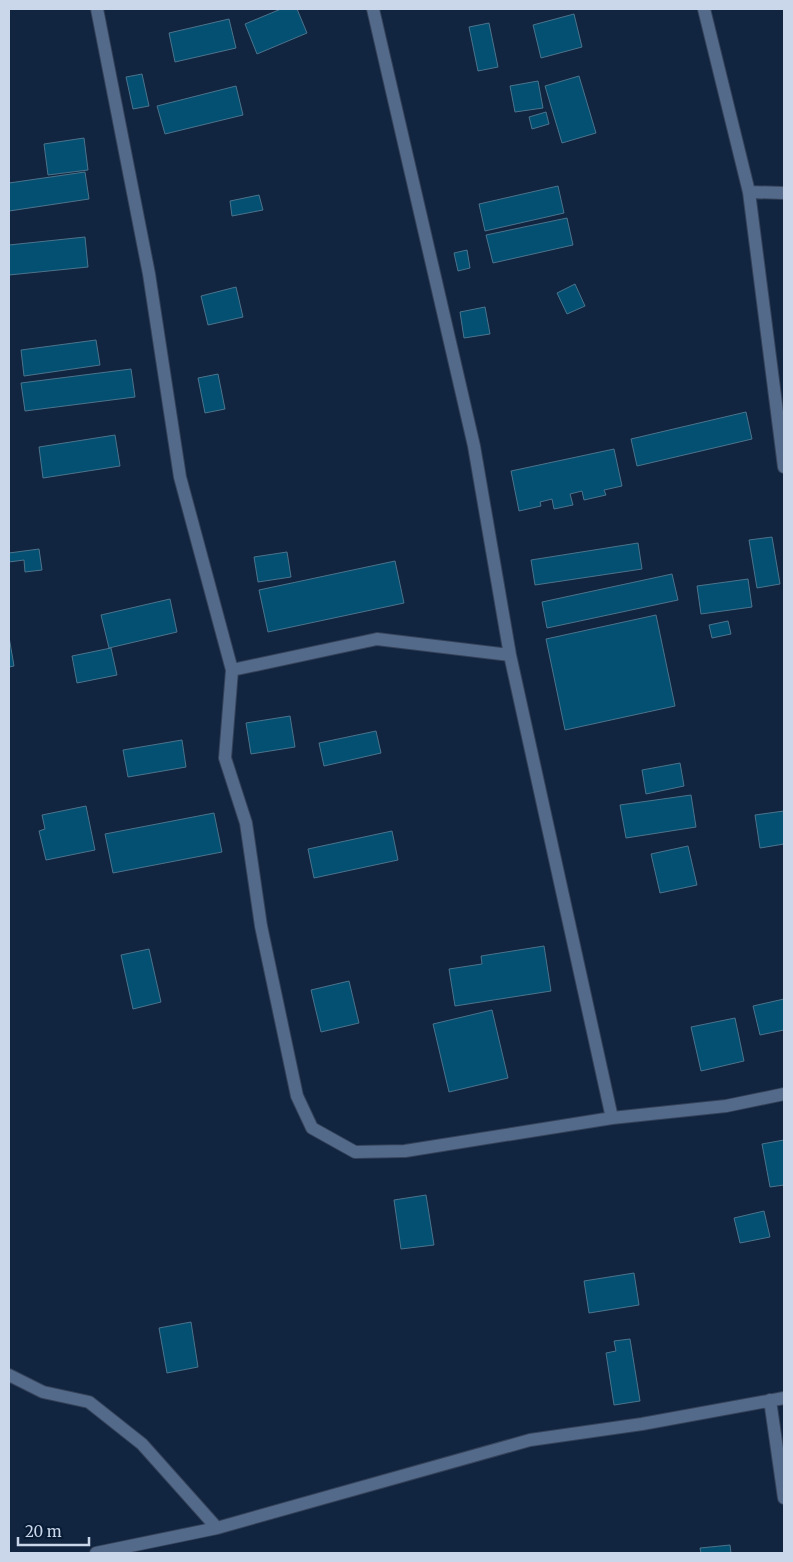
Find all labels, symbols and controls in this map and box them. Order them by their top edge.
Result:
scale bar [18,1514,89,1546]
text: 20 m [25,1522,62,1541]

